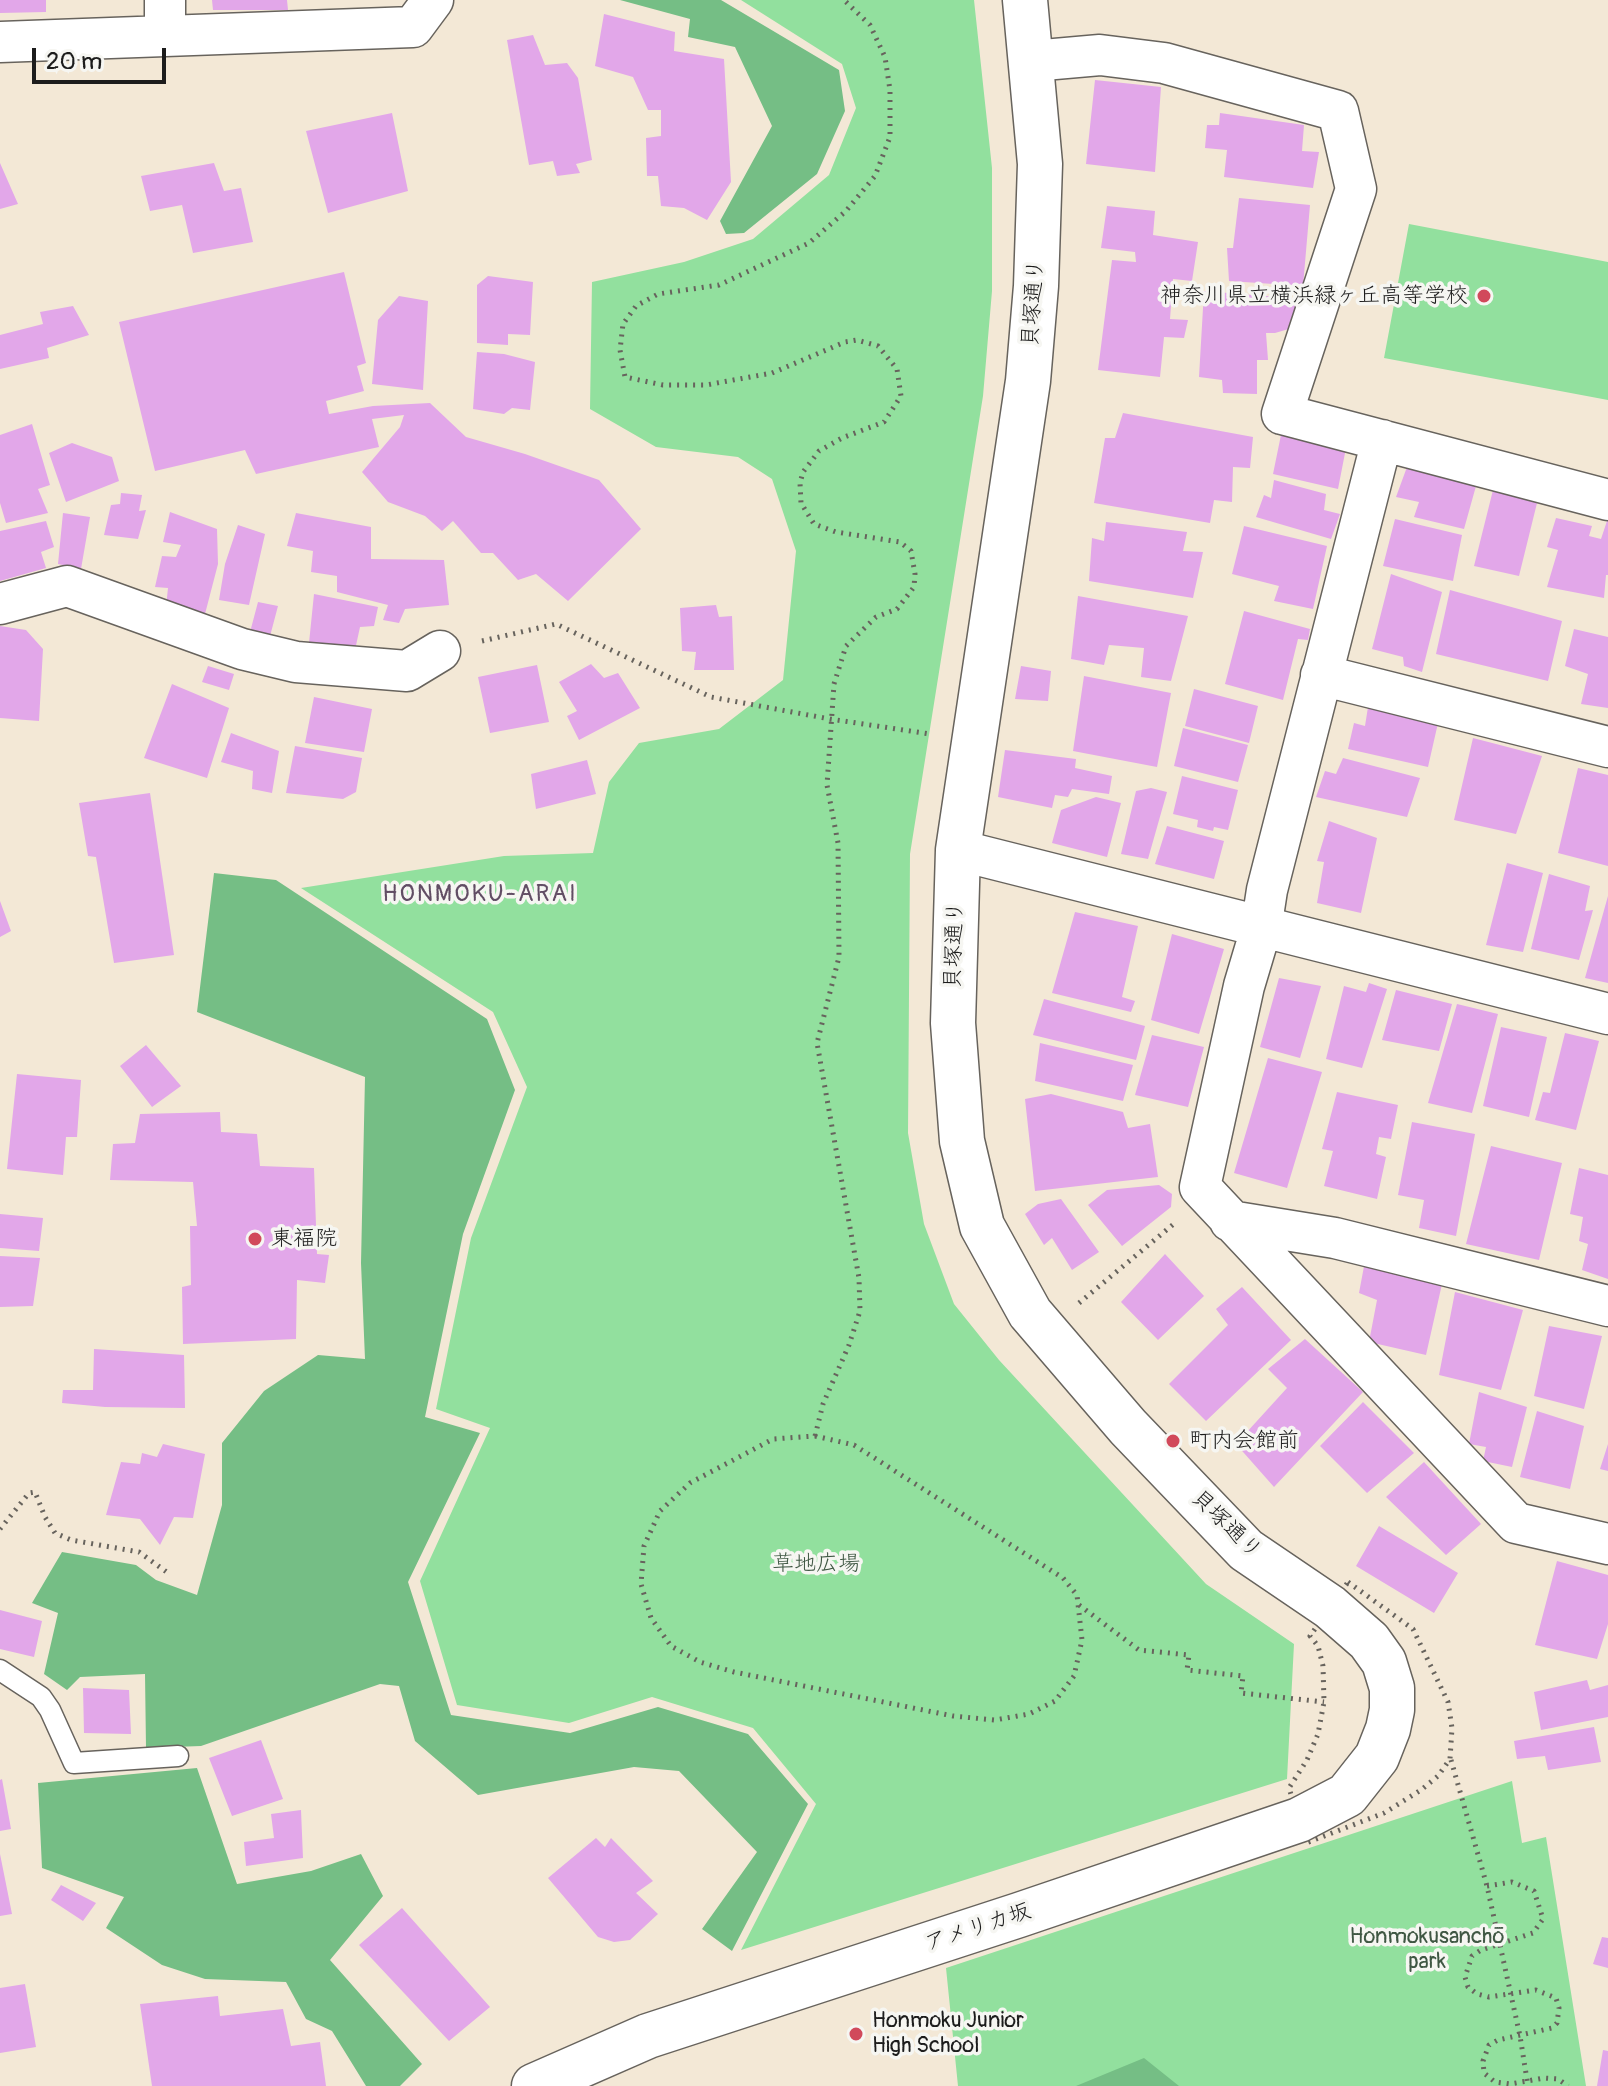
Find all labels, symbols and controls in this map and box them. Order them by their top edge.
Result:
scale bar [36,32,170,82]
text: 20 m [46,47,102,76]
street label: 貝塚通り [1018,258,1050,348]
place label: 神奈川県立横浜緑ヶ丘高等学校 [1160,283,1468,309]
marker: 神奈川県立横浜緑ヶ丘高等学校 [1475,287,1493,305]
district label: HONMOKU-ARAI [382,881,578,909]
street label: 貝塚通り [940,901,970,989]
place label: 東福院 [271,1226,337,1252]
marker: 東福院 [246,1230,264,1248]
place label: 町内会館前 [1189,1428,1299,1454]
marker: 町内会館前 [1164,1432,1182,1450]
street label: 貝塚通り [1185,1485,1267,1565]
park label: 草地広場 [772,1551,860,1577]
street label: アメリカ坂 [922,1898,1034,1958]
park label: Honmokusanchō park [1350,1924,1504,1976]
place label: Honmoku Junior High School [872,2008,1024,2060]
marker: Honmoku Junior High School [847,2025,865,2043]

